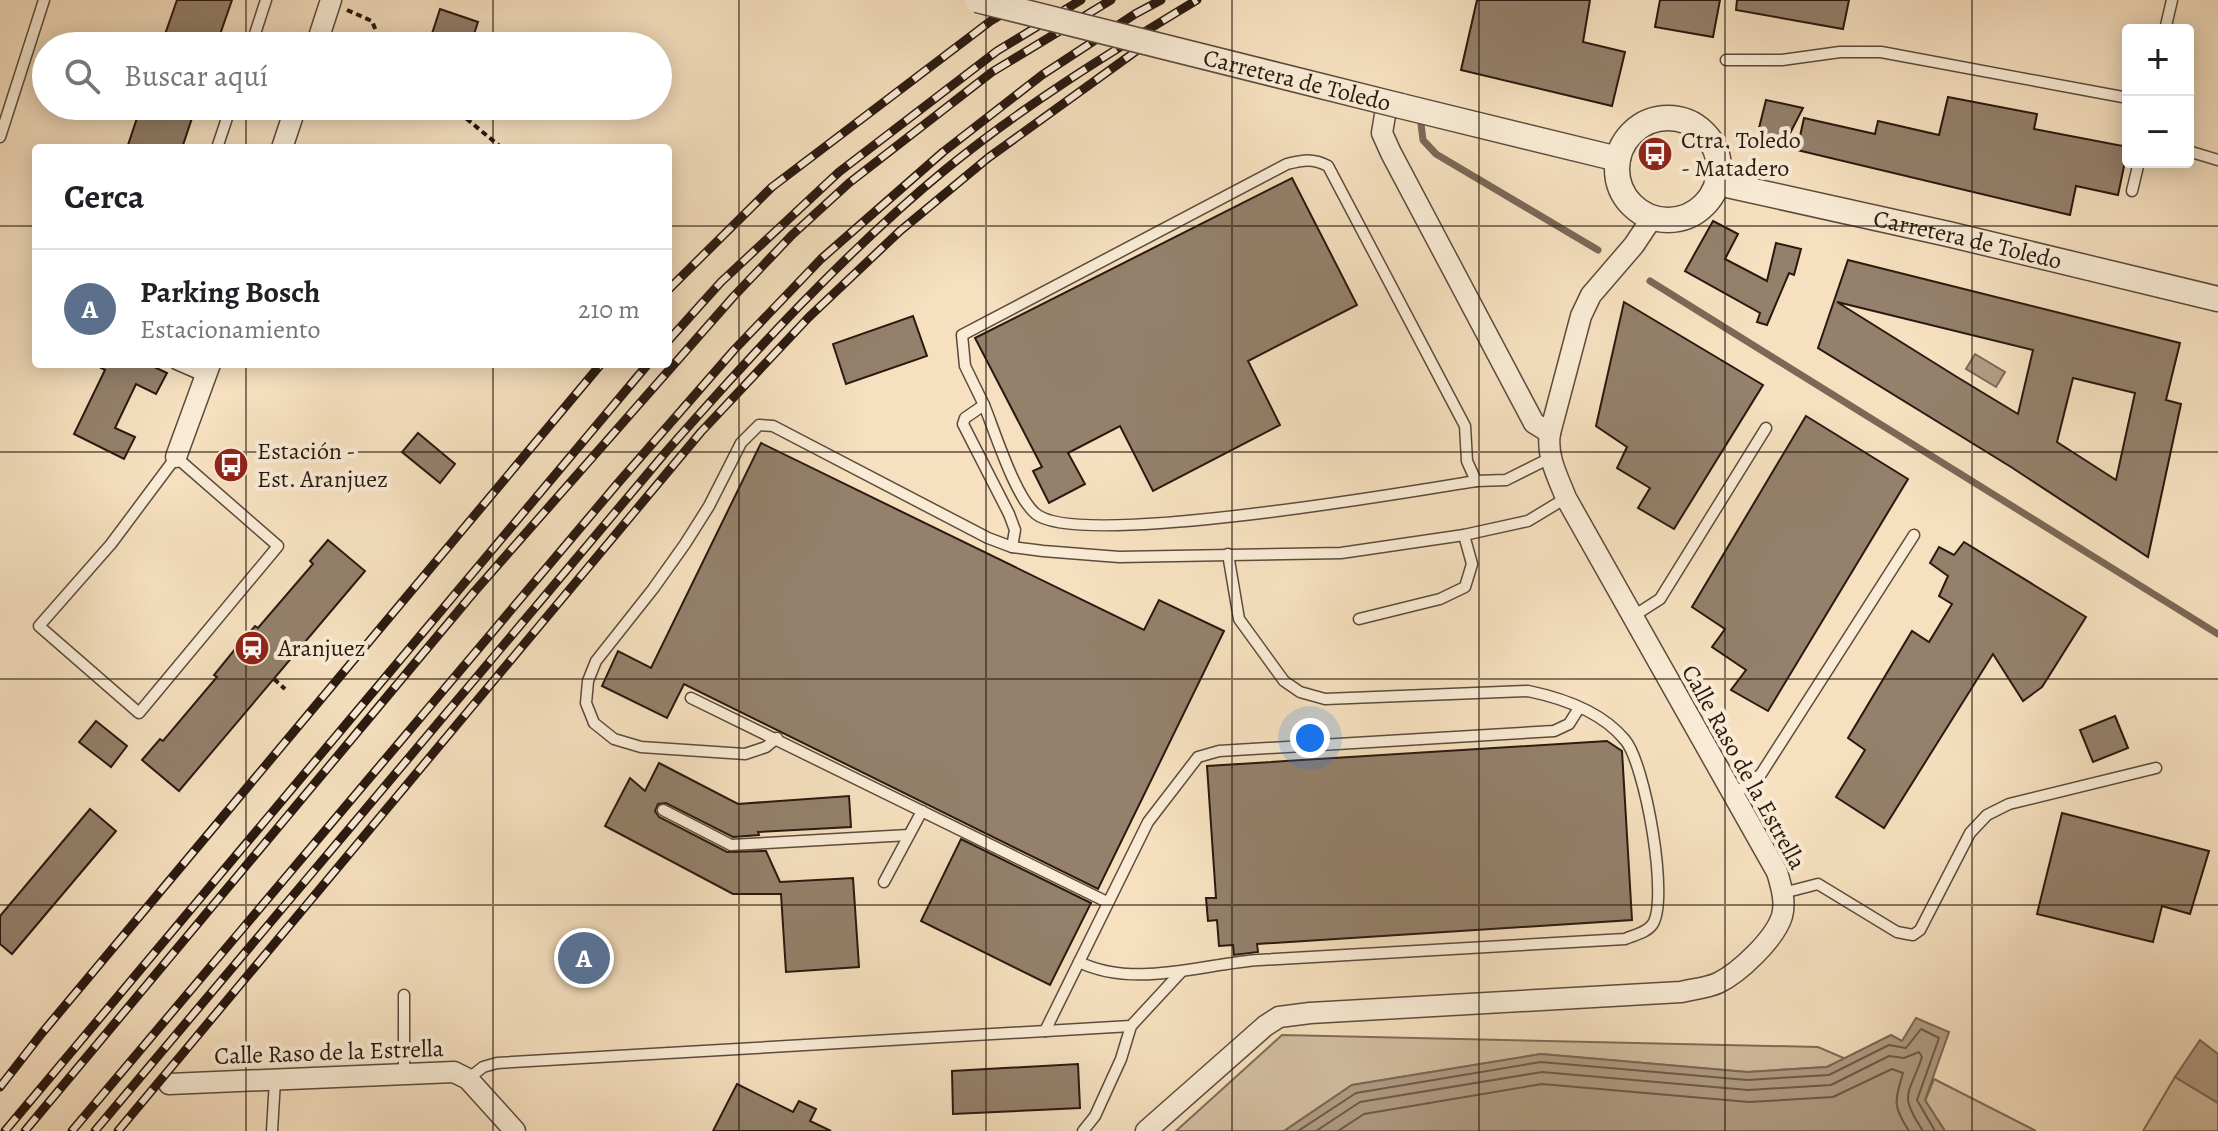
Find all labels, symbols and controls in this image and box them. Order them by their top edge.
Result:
map controls [2122,24,2194,168]
button: + [2122,24,2194,96]
search box [32,32,672,120]
street label: Carretera de Toledo [1200,41,1394,119]
icon: search [60,54,104,98]
text: Buscar aquí [124,56,268,96]
button: − [2122,96,2194,168]
place label: Ctra. Toledo - Matadero [1681,124,1801,184]
bus stop icon: Ctra. Toledo - Matadero [1636,135,1674,173]
text: Cerca [64,173,145,220]
street label: Carretera de Toledo [1871,202,2065,277]
text: Parking Bosch [140,272,320,312]
text: A [82,292,98,327]
text: 210 m [578,292,640,327]
text: Estacionamiento [140,312,321,347]
place label: Estación - Est. Aranjuez [257,435,388,495]
bus stop icon: Estación - Est. Aranjuez [212,446,250,484]
station icon: Aranjuez [233,629,271,667]
place label: Aranjuez [277,632,366,664]
street label: Calle Raso de la Estrella [1674,659,1814,876]
your location [1290,718,1330,758]
pin: A [558,928,610,988]
street label: Calle Raso de la Estrella [214,1032,445,1072]

